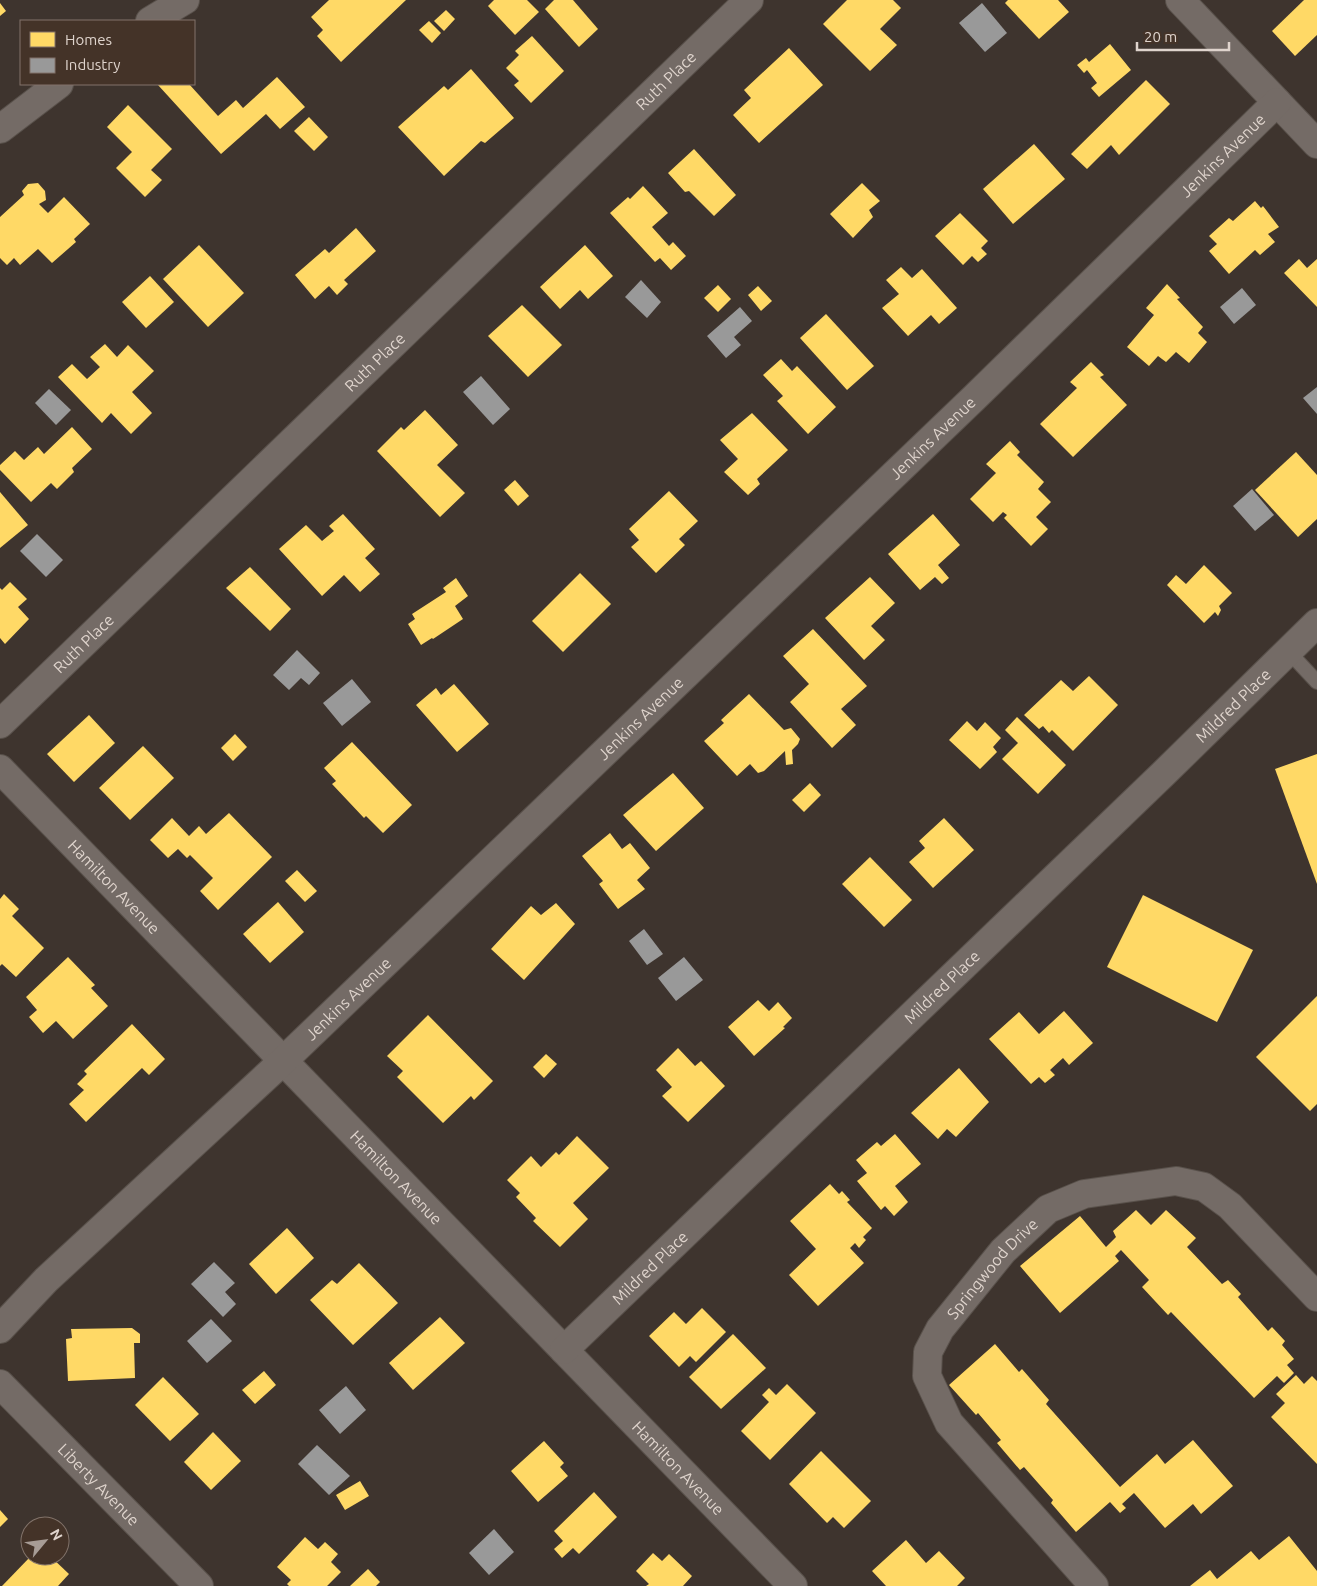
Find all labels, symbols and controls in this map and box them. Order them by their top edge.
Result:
legend [20,20,195,85]
scale bar [1137,20,1230,52]
text: 20 m [1144,28,1177,45]
text: Homes [65,31,112,48]
street label: Ruth Place [632,47,700,113]
text: Industry [65,56,120,73]
street label: Jenkins Avenue [1176,110,1269,201]
street label: Ruth Place [341,329,408,395]
street label: Jenkins Avenue [886,393,979,483]
street label: Ruth Place [50,610,117,676]
street label: Mildred Place [1192,665,1274,746]
street label: Jenkins Avenue [594,673,687,763]
street label: Hamilton Avenue [65,836,164,937]
street label: Mildred Place [900,946,983,1027]
street label: Jenkins Avenue [302,954,394,1044]
street label: Hamilton Avenue [347,1127,446,1228]
street label: Springwood Drive [943,1215,1041,1322]
street label: Mildred Place [608,1227,691,1308]
street label: Hamilton Avenue [629,1417,728,1519]
street label: Liberty Avenue [55,1440,143,1529]
north arrow [20,1516,70,1566]
text: N [47,1526,66,1543]

